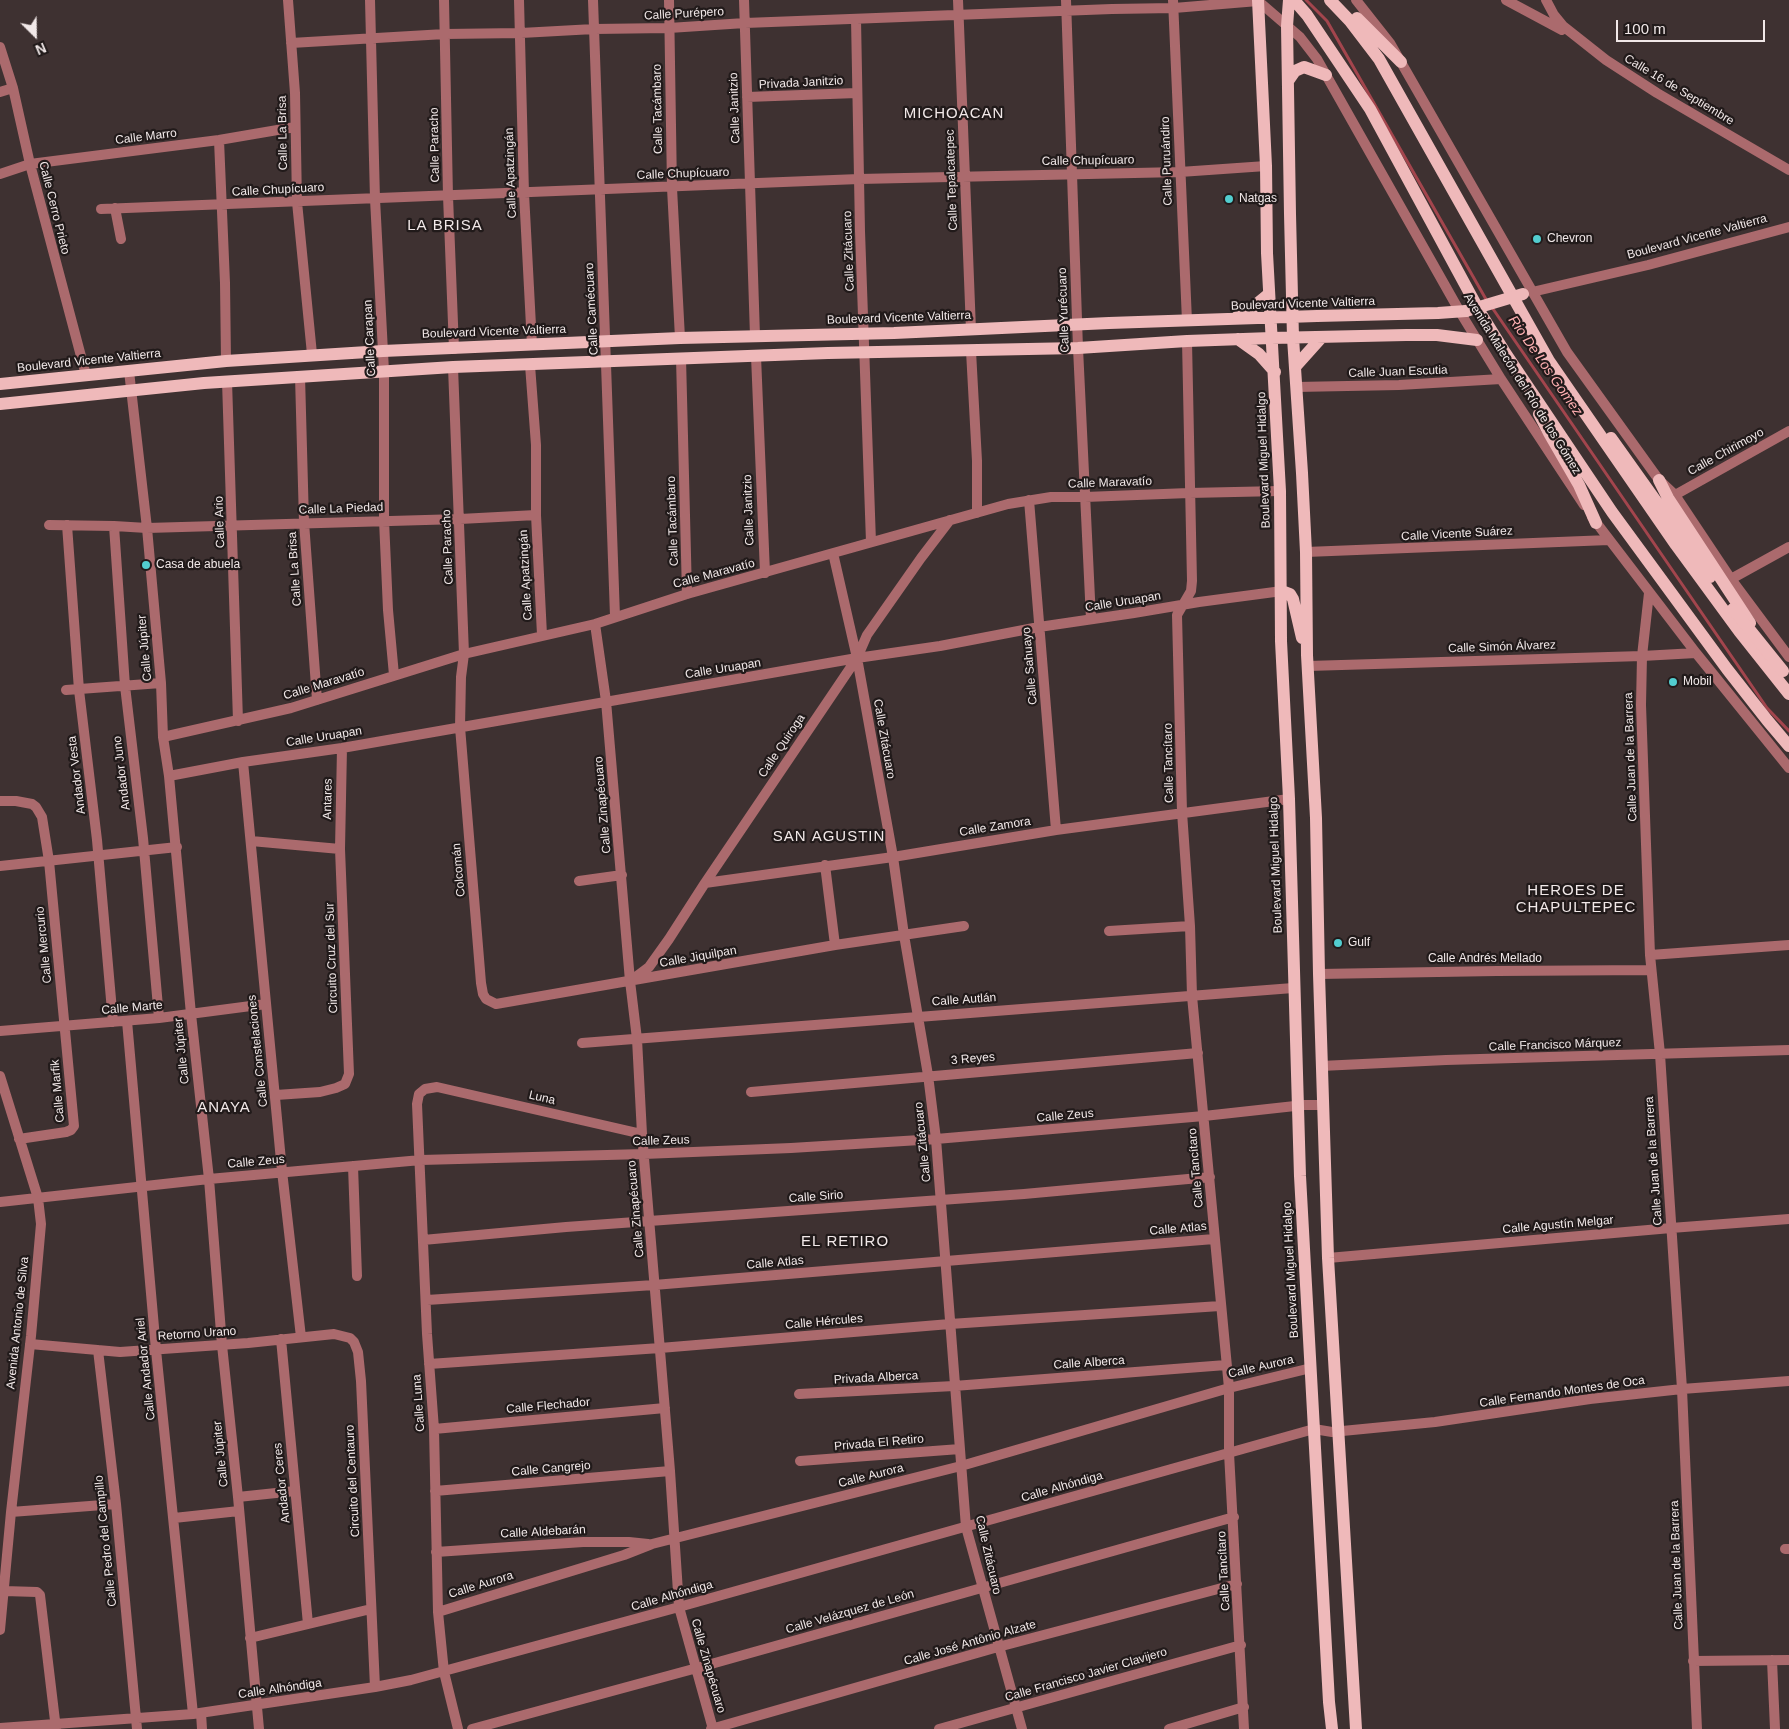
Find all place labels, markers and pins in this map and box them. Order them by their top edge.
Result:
place label: Natgas [1239,192,1277,206]
marker: Natgas [1223,193,1235,205]
place label: Chevron [1547,232,1592,246]
marker: Chevron [1531,233,1543,245]
place label: Casa de abuela [156,558,240,572]
marker: Casa de abuela [140,559,152,571]
place label: Mobil [1683,675,1712,689]
marker: Mobil [1667,676,1679,688]
place label: Gulf [1348,936,1370,950]
marker: Gulf [1332,937,1344,949]

